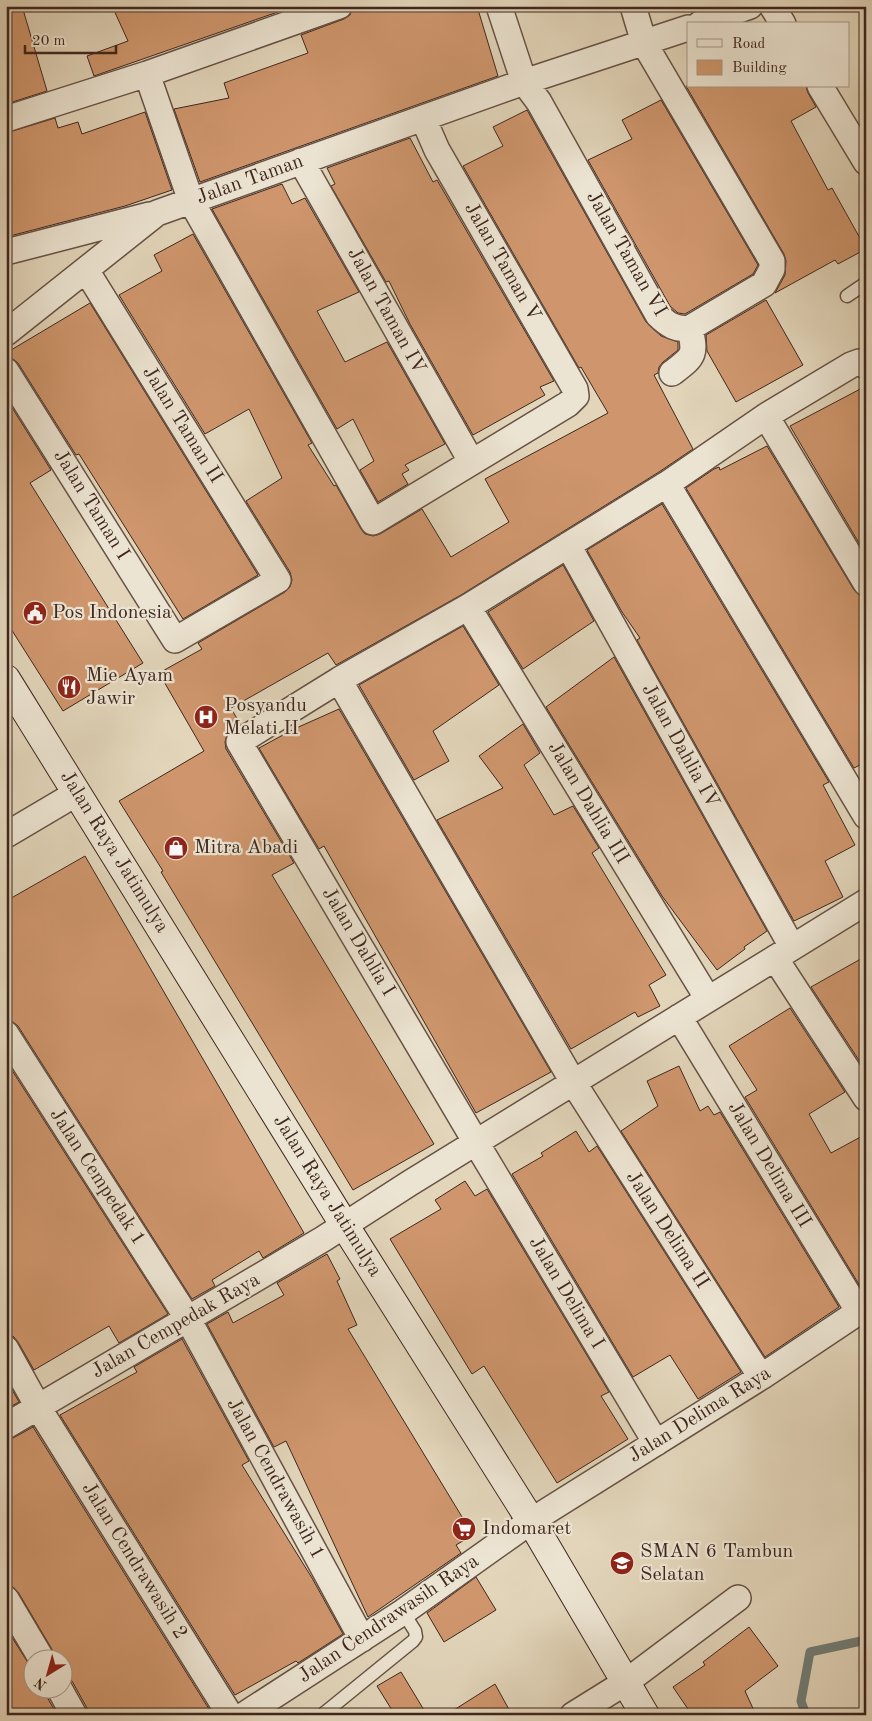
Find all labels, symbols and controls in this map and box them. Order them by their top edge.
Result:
scale bar [25,22,116,54]
legend [687,22,850,88]
text: 20 m [32,34,66,49]
text: Road [732,37,766,52]
text: Building [732,61,787,76]
street label: Jalan Taman [194,151,306,209]
street label: Jalan Taman VI [582,188,670,320]
street label: Jalan Taman V [460,199,544,325]
street label: Jalan Taman IV [343,245,429,377]
street label: Jalan Taman II [138,363,226,487]
street label: Jalan Taman I [49,446,133,564]
public building icon: Pos Indonesia [22,600,48,626]
place label: Pos Indonesia [52,603,172,623]
place label: Mie Ayam Jawir [86,666,173,709]
restaurant icon: Mie Ayam Jawir [56,674,82,700]
street label: Jalan Dahlia IV [638,681,722,811]
place label: Posyandu Melati II [224,696,307,739]
hospital icon: Posyandu Melati II [193,704,219,730]
street label: Jalan Dahlia III [544,738,632,868]
street label: Jalan Raya Jatimulya [56,768,172,937]
shop icon: Mitra Abadi [163,835,189,861]
place label: Mitra Abadi [194,838,298,858]
street label: Jalan Dahlia I [318,884,398,1000]
street label: Jalan Delima III [724,1099,814,1232]
street label: Jalan Cempedak 1 [45,1105,149,1249]
street label: Jalan Raya Jatimulya [269,1112,385,1281]
street label: Jalan Delima II [622,1168,712,1292]
street label: Jalan Delima I [525,1233,607,1353]
street label: Jalan Cempedak Raya [89,1270,264,1382]
street label: Jalan Delima Raya [626,1363,775,1467]
street label: Jalan Cendrawasih 1 [222,1395,328,1563]
street label: Jalan Cendrawasih 2 [78,1479,190,1643]
supermarket icon: Indomaret [451,1516,477,1542]
place label: Indomaret [482,1519,571,1539]
place label: SMAN 6 Tambun Selatan [640,1542,794,1585]
school or university icon: SMAN 6 Tambun Selatan [609,1550,635,1576]
street label: Jalan Cendrawasih Raya [295,1551,483,1687]
north arrow [22,1648,72,1698]
text: N [32,1675,49,1692]

